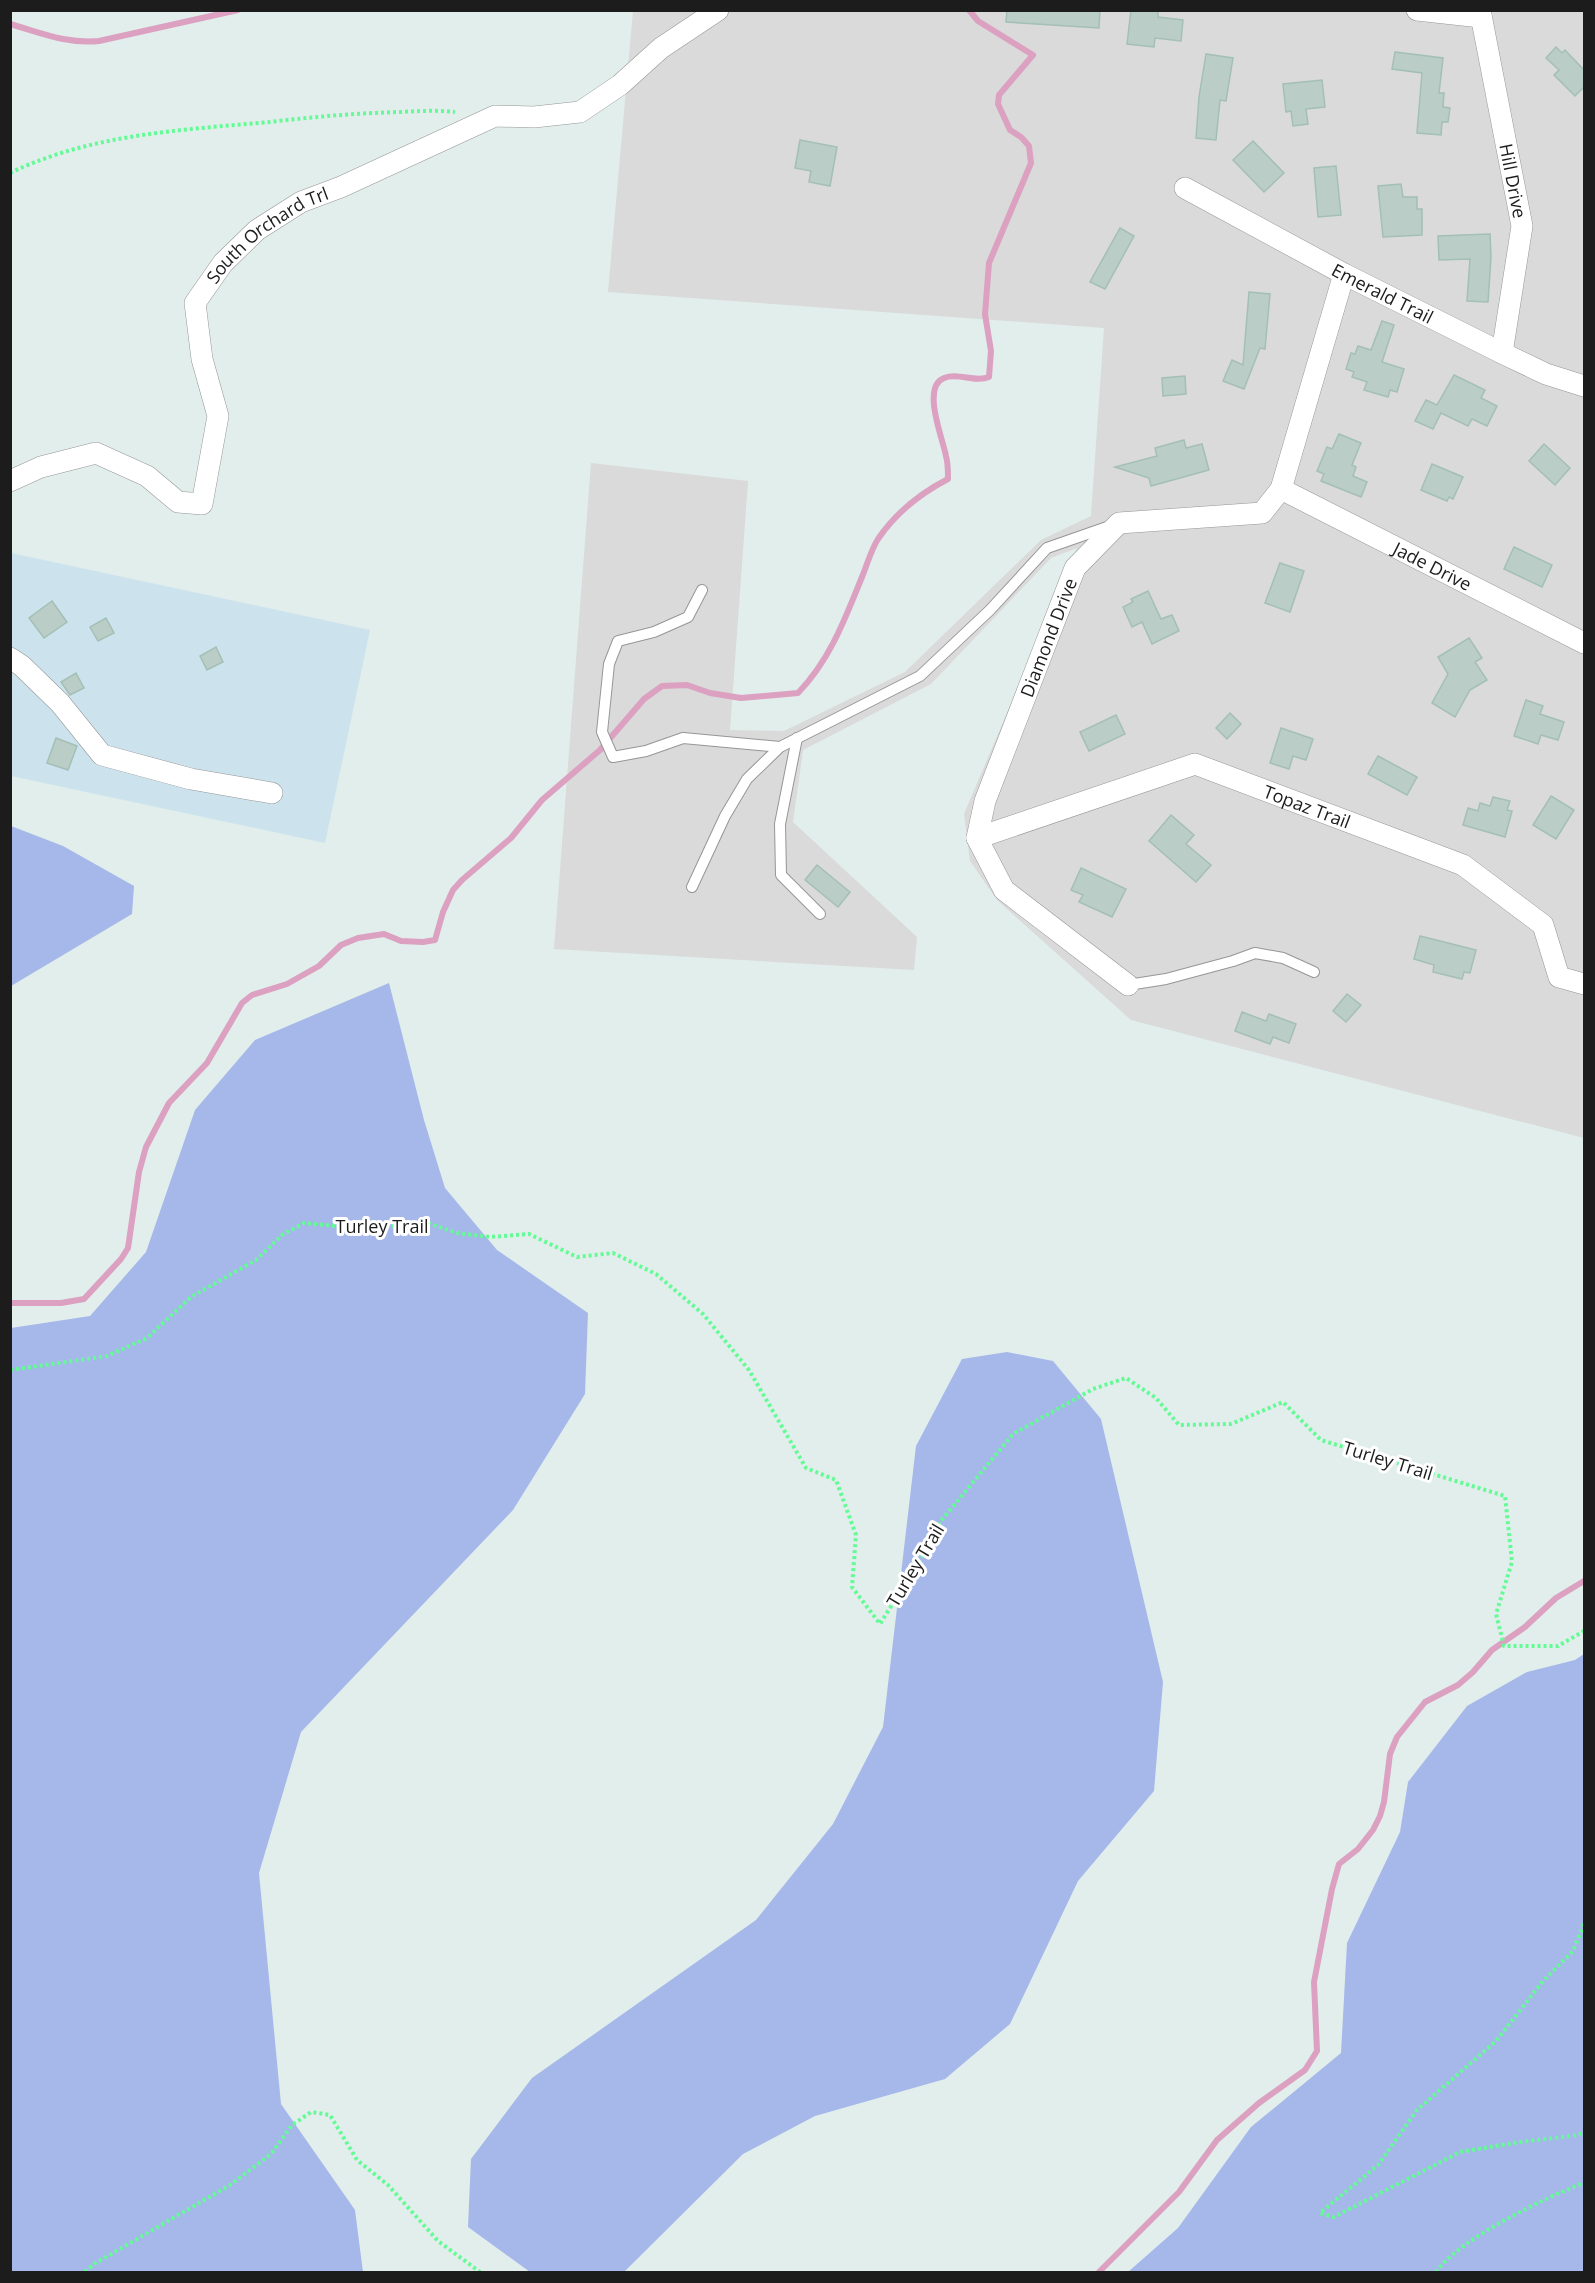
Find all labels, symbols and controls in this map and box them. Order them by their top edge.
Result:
street label: Hill Drive [1494,141,1532,220]
street label: South Orchard Trl [200,181,332,288]
street label: Emerald Trail [1328,258,1438,329]
street label: Jade Drive [1388,535,1476,596]
street label: Diamond Drive [1014,574,1082,701]
street label: Topaz Trail [1260,779,1354,834]
street label: Turley Trail [335,1214,429,1238]
street label: Turley Trail [1340,1435,1436,1485]
street label: Turley Trail [881,1519,949,1611]

